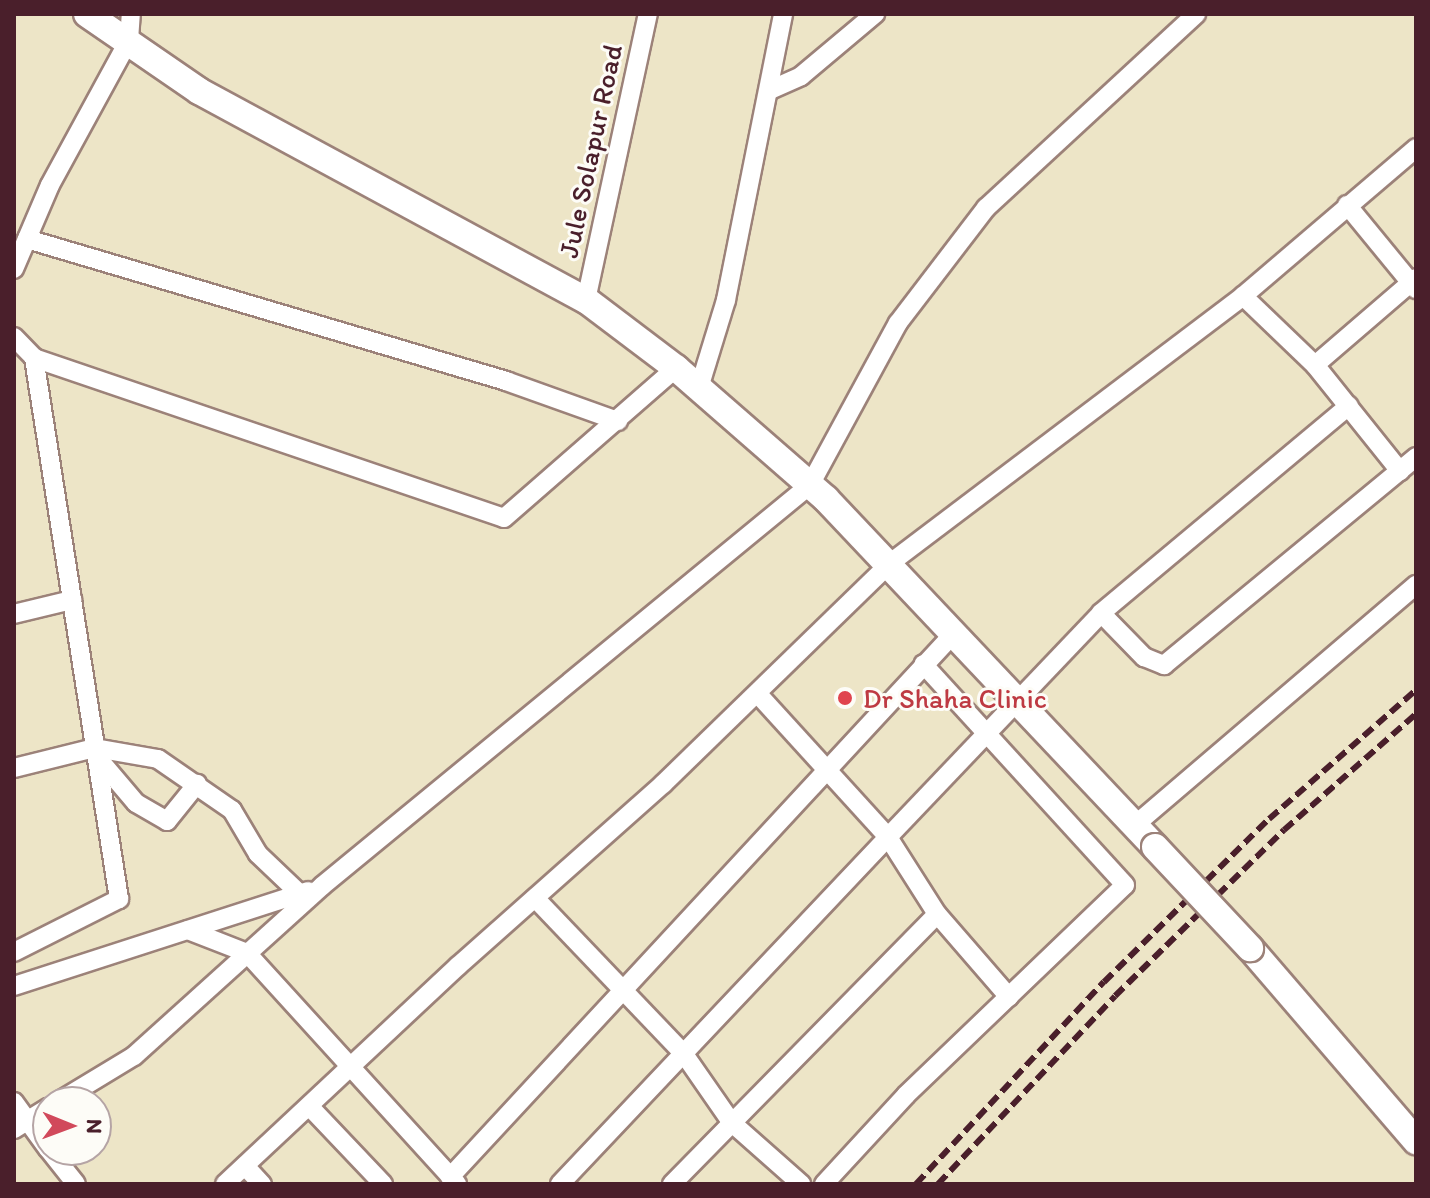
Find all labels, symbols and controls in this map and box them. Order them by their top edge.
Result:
street label: Jule Solapur Road [551,42,629,260]
place label: Dr Shaha Clinic [863,681,1047,715]
marker: Dr Shaha Clinic [834,687,856,709]
north arrow [32,1086,112,1166]
text: N [81,1119,108,1134]

